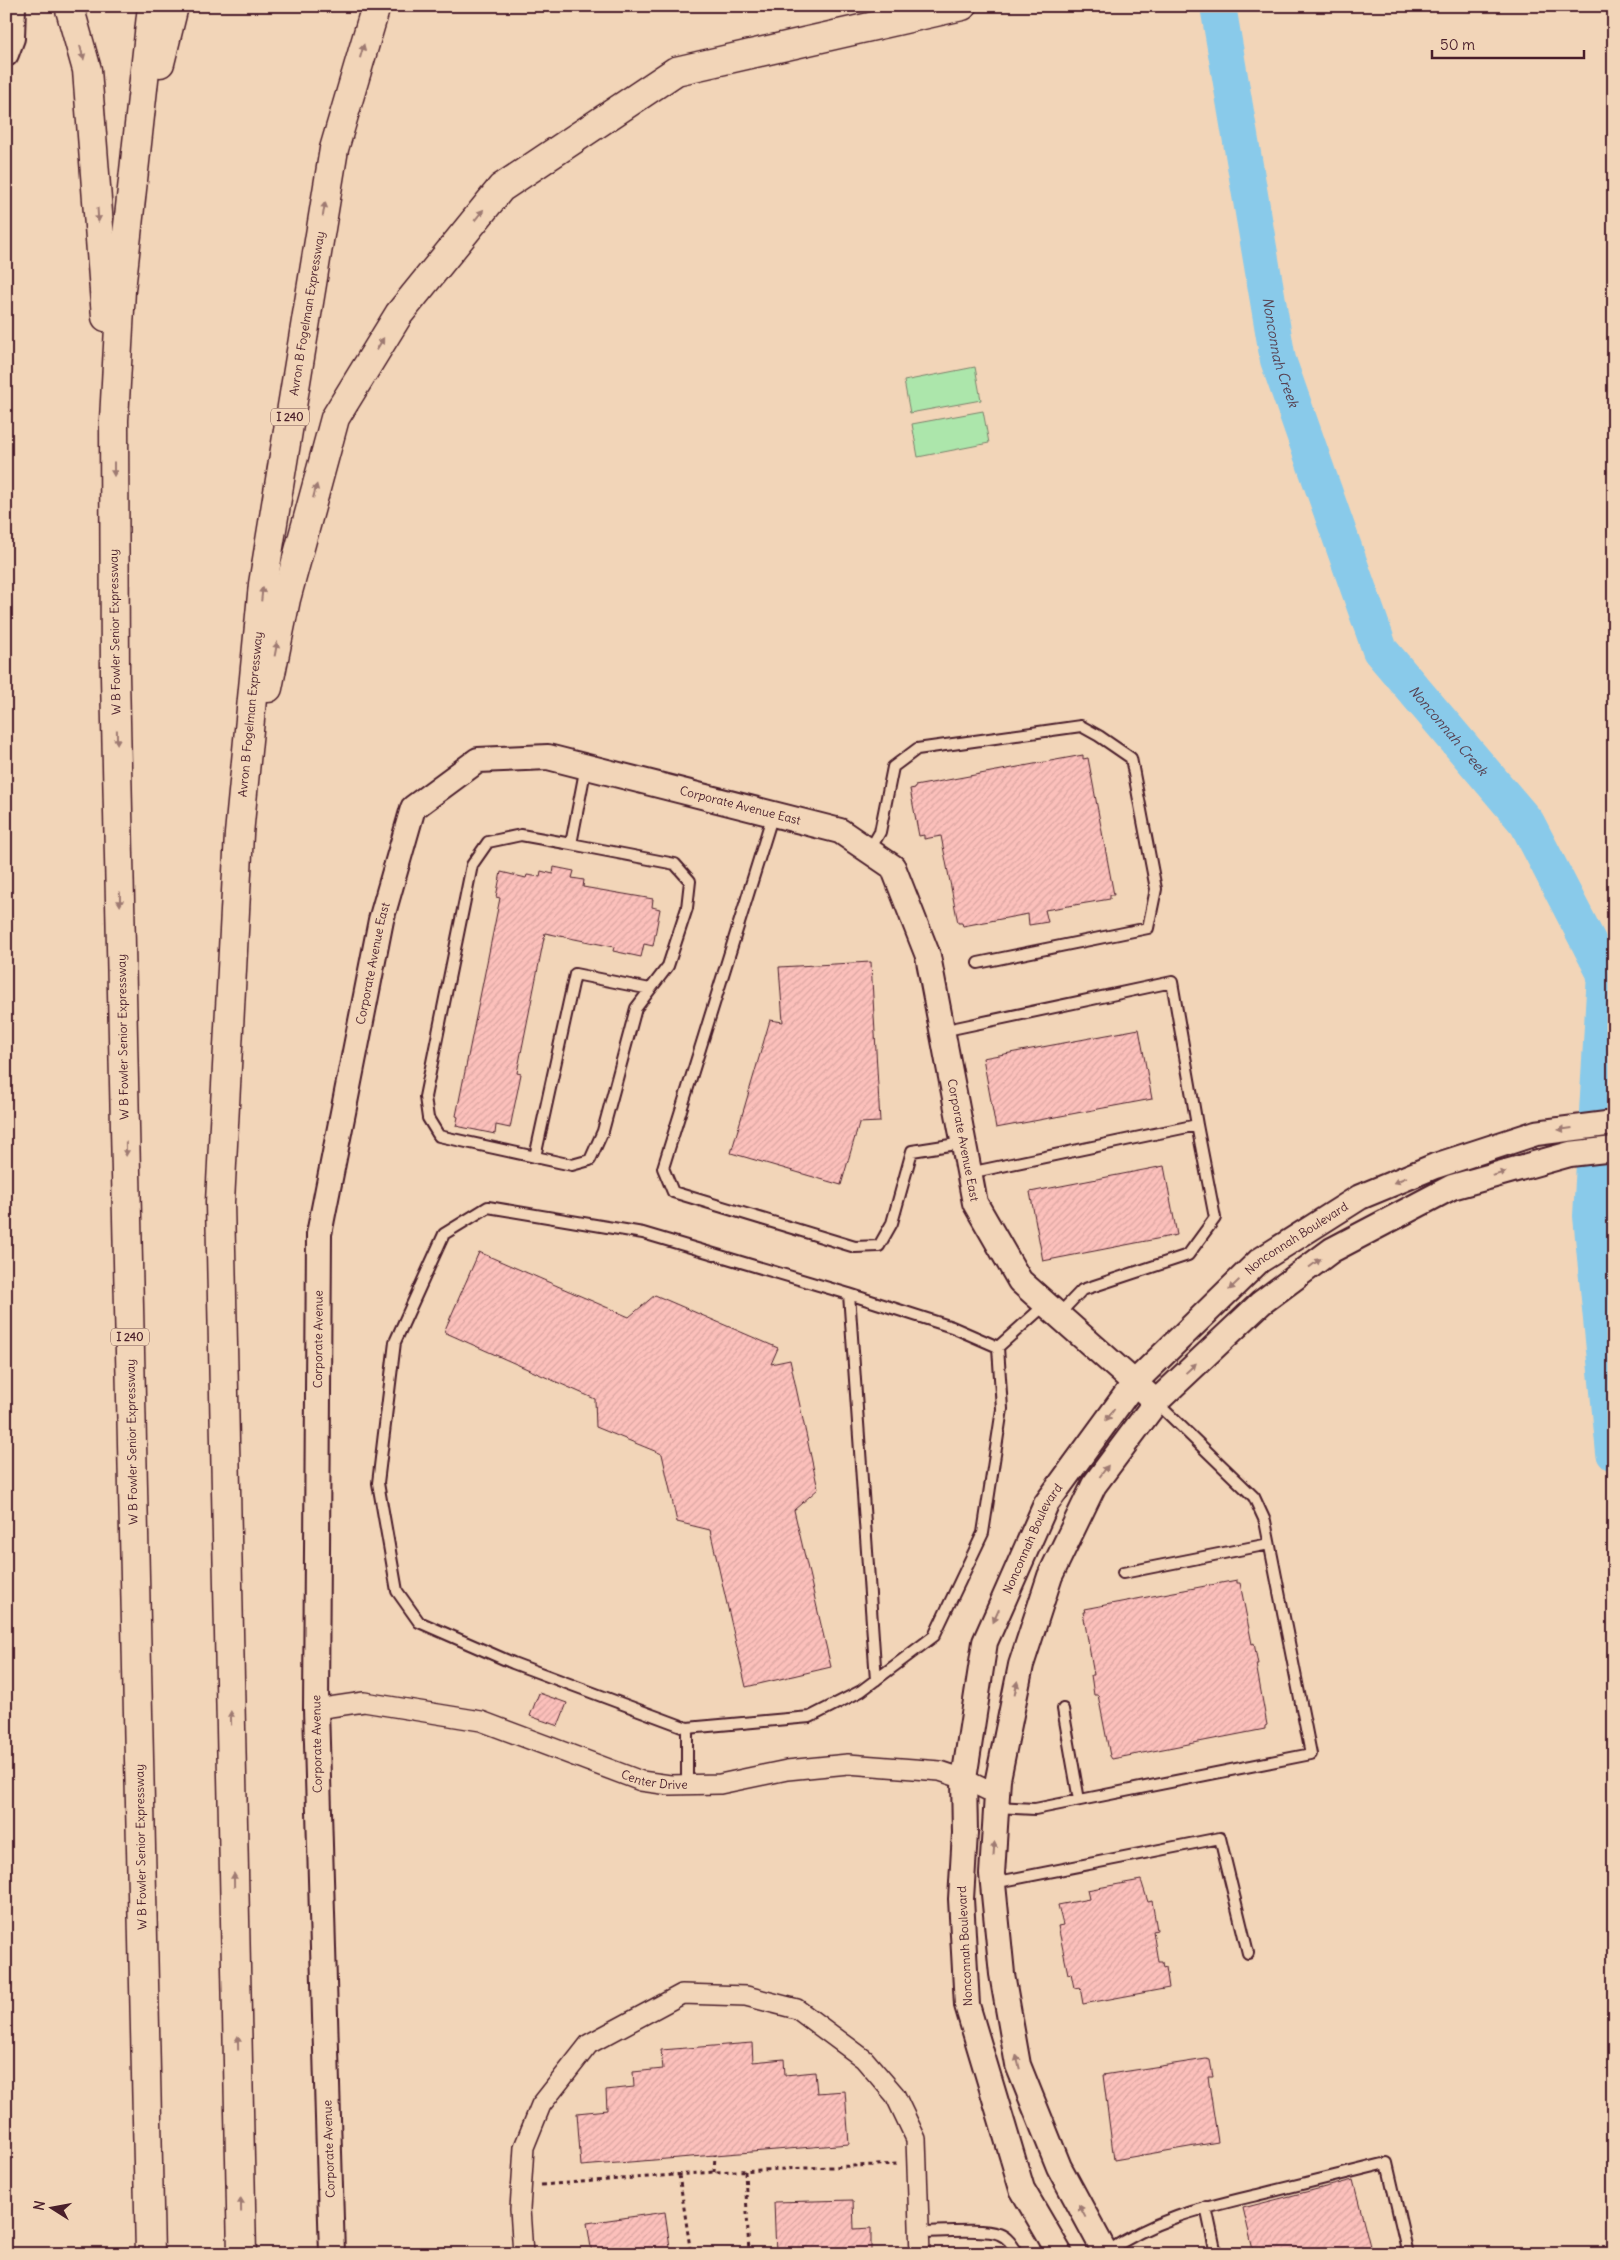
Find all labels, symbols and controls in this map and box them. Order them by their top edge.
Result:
scale bar [1432,28,1585,60]
text: 50 m [1440,35,1475,54]
one-way arrow [359,44,367,59]
one-way arrow [78,46,86,61]
one-way arrow [321,200,329,216]
one-way arrow [94,207,102,223]
one-way arrow [473,209,484,222]
street label: Avron B Fogelman Expressway [286,230,327,397]
water label: Nonconnah Creek [1259,296,1303,410]
one-way arrow [376,338,385,351]
road number: I 240 [271,408,309,426]
one-way arrow [110,461,118,477]
one-way arrow [312,484,320,499]
street label: W B Fowler Senior Expressway [106,549,123,715]
one-way arrow [258,585,266,601]
street label: Avron B Fogelman Expressway [235,631,265,798]
one-way arrow [272,641,280,656]
water label: Nonconnah Creek [1405,682,1492,780]
one-way arrow [113,729,121,745]
street label: Corporate Avenue East [678,783,802,828]
one-way arrow [116,891,124,907]
street label: Corporate Avenue East [353,901,393,1026]
street label: W B Fowler Senior Expressway [114,954,131,1120]
street label: Corporate Avenue East [945,1078,983,1202]
one-way arrow [1557,1125,1573,1133]
one-way arrow [122,1141,130,1157]
one-way arrow [1492,1169,1507,1177]
one-way arrow [1393,1177,1407,1185]
street label: Nonconnah Boulevard [1242,1199,1350,1278]
one-way arrow [1308,1258,1321,1269]
one-way arrow [1229,1279,1241,1291]
street label: Corporate Avenue [310,1290,326,1388]
road number: I 240 [111,1328,149,1345]
street label: W B Fowler Senior Expressway [123,1359,140,1525]
one-way arrow [1185,1363,1197,1374]
one-way arrow [1105,1408,1116,1421]
one-way arrow [1099,1464,1109,1478]
street label: Nonconnah Boulevard [999,1481,1065,1596]
one-way arrow [992,1609,1000,1623]
one-way arrow [1012,1681,1020,1696]
street label: Corporate Avenue [308,1695,325,1793]
one-way arrow [227,1709,235,1725]
street label: W B Fowler Senior Expressway [132,1764,149,1930]
street label: Center Drive [619,1766,688,1792]
one-way arrow [990,1841,998,1857]
one-way arrow [230,1872,238,1888]
street label: Nonconnah Boulevard [954,1886,975,2007]
one-way arrow [234,2034,242,2050]
one-way arrow [1014,2054,1022,2069]
street label: Corporate Avenue [319,2100,338,2198]
north arrow [28,2182,78,2232]
one-way arrow [237,2197,245,2213]
text: N [29,2199,49,2212]
one-way arrow [1078,2204,1087,2218]

